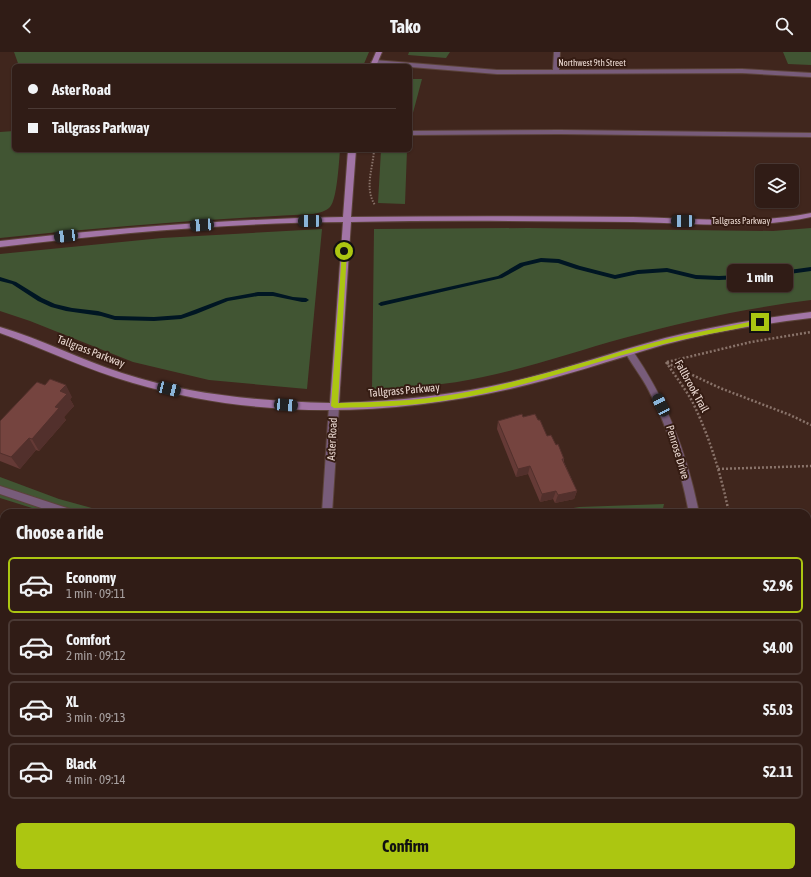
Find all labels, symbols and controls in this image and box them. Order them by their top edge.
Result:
icon: back [16,15,38,37]
icon: search [773,15,795,37]
text: Tako [390,16,421,37]
street label: Northwest 9th Street [558,58,626,68]
text: Aster Road [52,81,111,98]
text: Tallgrass Parkway [52,119,149,136]
map controls [755,164,799,208]
button: layers [755,164,799,208]
car [298,215,322,227]
car [671,215,695,227]
street label: Tallgrass Parkway [712,216,771,226]
car [190,218,214,232]
car [53,229,79,243]
route start [335,242,353,260]
callout: 1 min [727,264,793,292]
text: 1 min [747,270,773,285]
route end [751,313,769,331]
street label: Tallgrass Parkway [55,333,127,370]
street label: Fallbrook Trail [673,358,711,414]
car [156,380,182,398]
street label: Tallgrass Parkway [368,381,441,399]
car [650,392,672,418]
car [274,398,298,412]
street label: Aster Road [325,417,339,461]
street label: Penrose Drive [664,424,692,480]
text: Choose a ride [16,522,104,543]
icon: car [18,567,54,603]
text: Economy [66,569,116,586]
text: $2.96 [763,577,793,594]
text: 1 min · 09:11 [66,586,126,601]
icon: car [18,629,54,665]
text: Comfort [66,631,110,648]
text: $4.00 [763,639,793,656]
text: 2 min · 09:12 [66,648,126,663]
icon: car [18,691,54,727]
text: XL [66,693,79,710]
text: $5.03 [763,701,793,718]
text: 3 min · 09:13 [66,710,126,725]
icon: car [18,753,54,789]
text: Black [66,755,96,772]
text: $2.11 [763,763,793,780]
text: 4 min · 09:14 [66,772,126,787]
button: Confirm [16,823,795,869]

